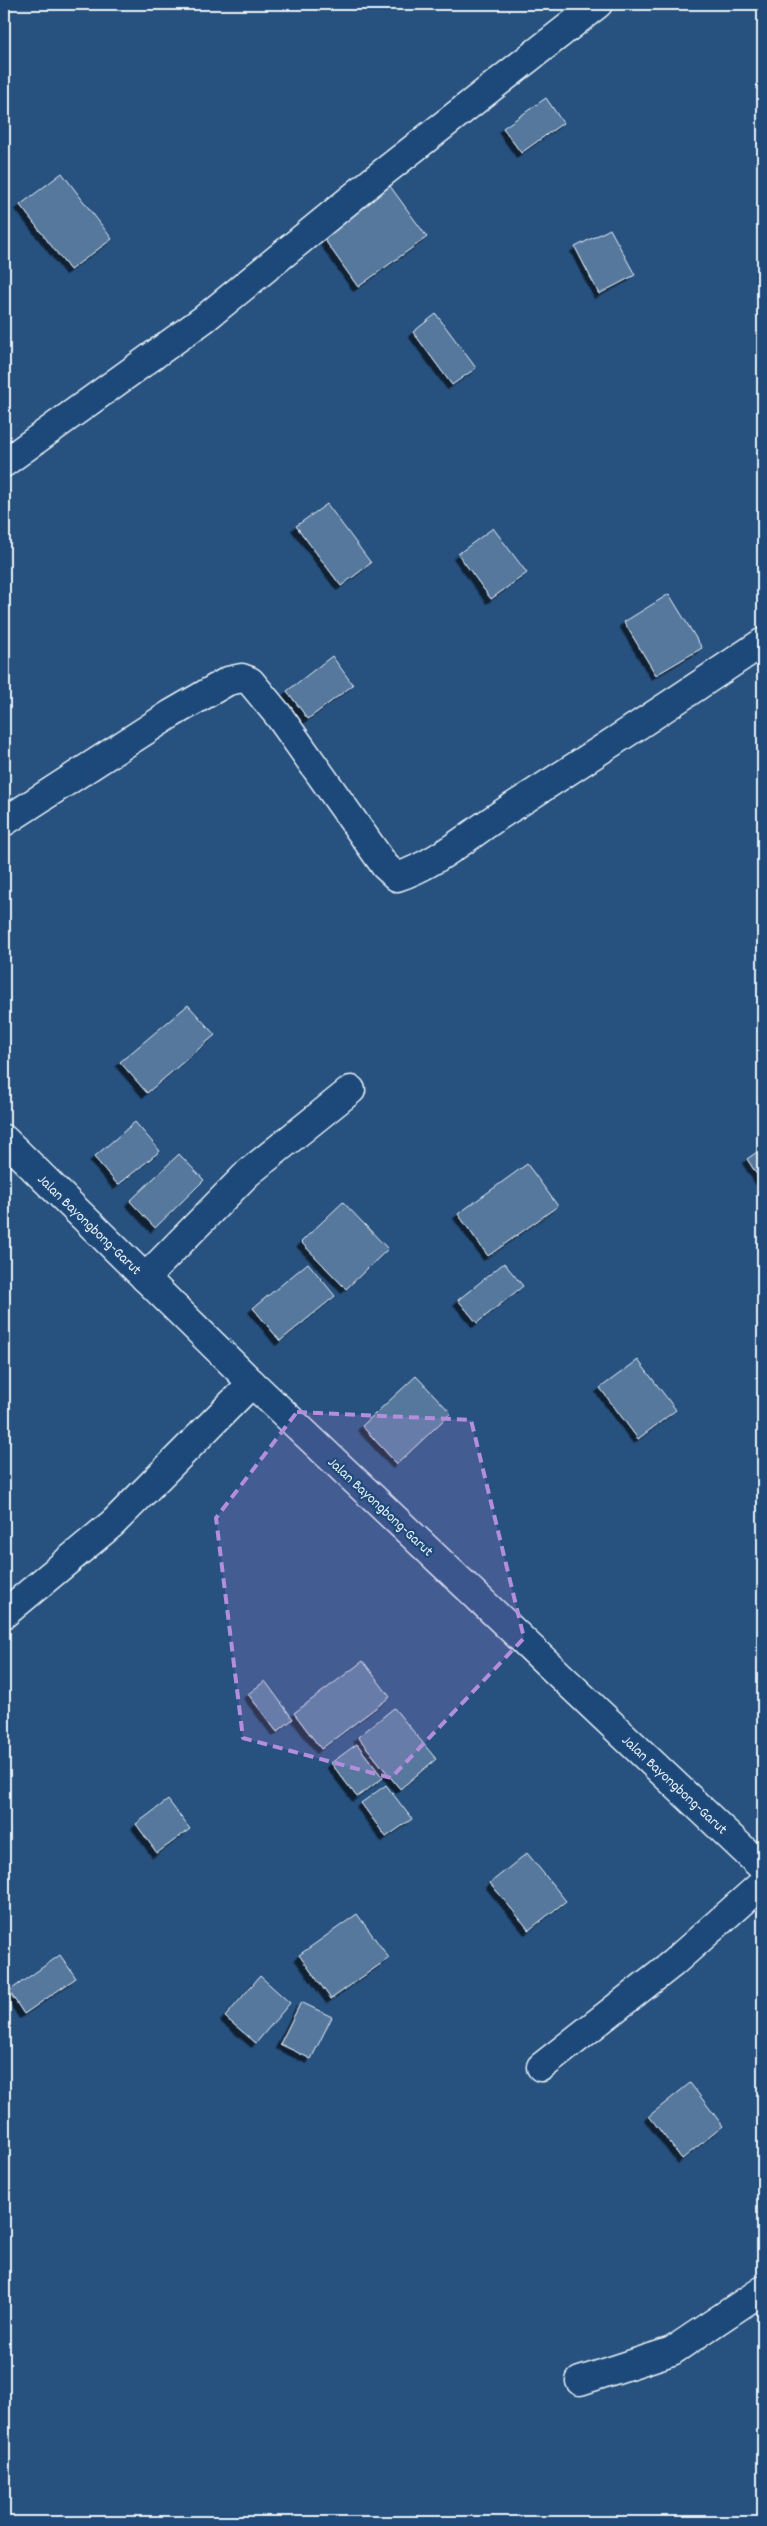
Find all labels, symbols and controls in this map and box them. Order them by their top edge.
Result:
street label: Jalan Bayongbong-Garut [31,1170,146,1282]
street label: Jalan Bayongbong-Garut [322,1452,438,1563]
street label: Jalan Bayongbong-Garut [616,1730,732,1841]

